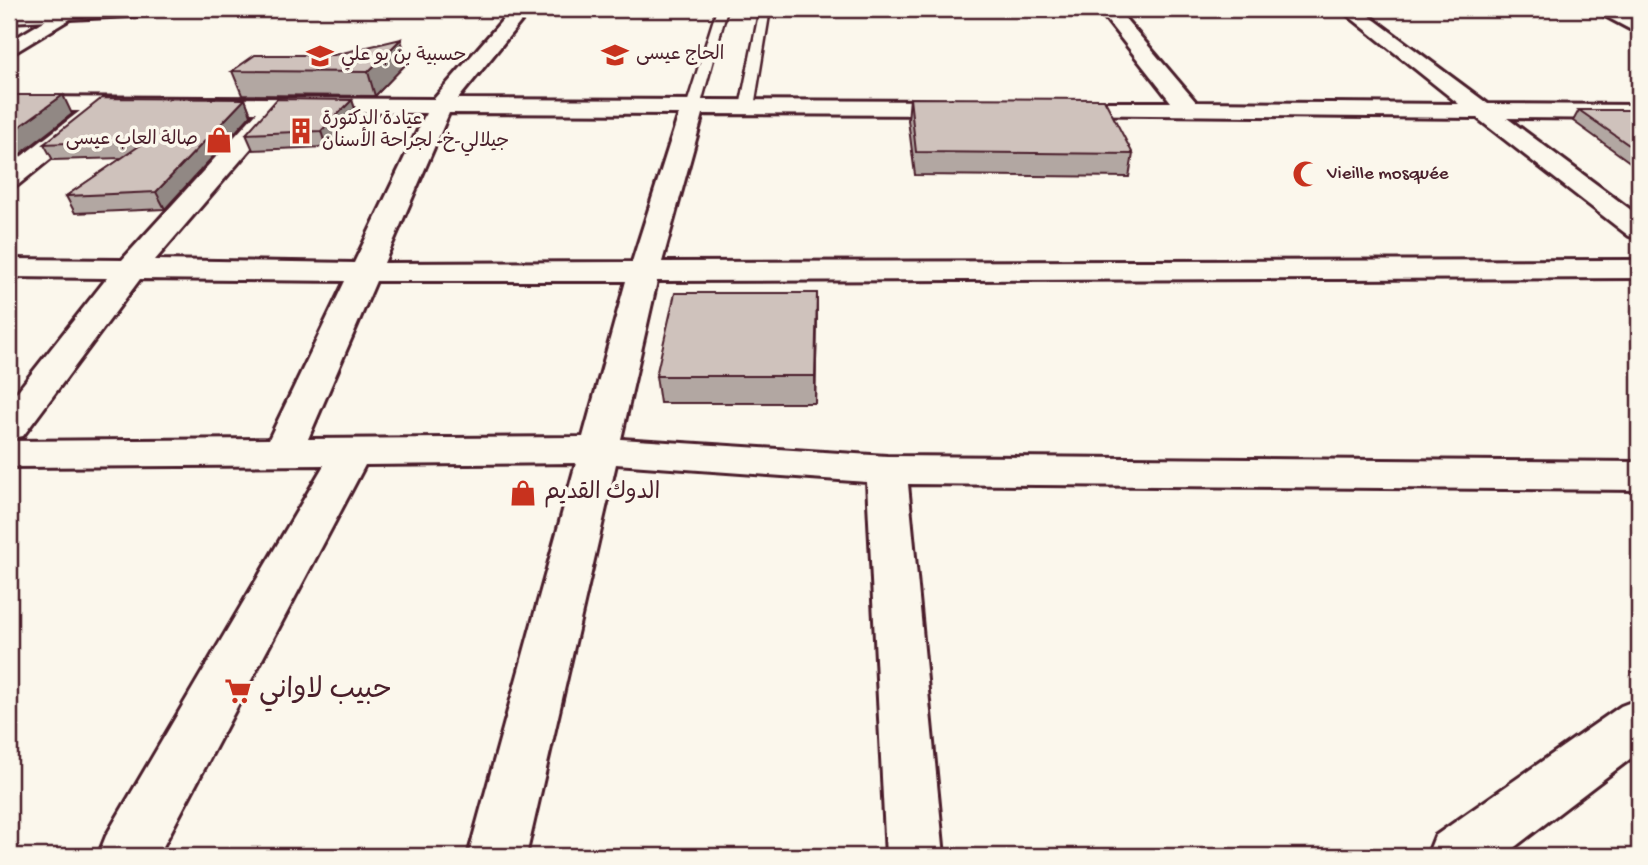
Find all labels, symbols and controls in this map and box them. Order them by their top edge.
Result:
school or university icon: الحاج عيسى [600,40,630,70]
school or university icon: حسبية بن بو علي [305,41,335,71]
place label: الحاج عيسى [636,44,724,67]
place label: حسبية بن بو علي [341,45,467,70]
place label: عيادة الدكتورة جيلالي-خ- لجراحة الأسنان [322,109,509,156]
building icon: عيادة الدكتورة جيلالي-خ- لجراحة الأسنان [286,116,316,146]
shop icon: صالة العاب عيسى [204,125,234,155]
place label: صالة العاب عيسى [66,129,198,152]
mosque icon: Vieille mosquée [1291,159,1321,189]
place label: Vieille mosquée [1326,163,1449,186]
shop icon: الدوك القديم [508,478,538,508]
place label: الدوك القديم [544,480,660,508]
place label: حبيب لاواني [259,675,392,712]
supermarket icon: حبيب لاواني [223,676,253,706]

